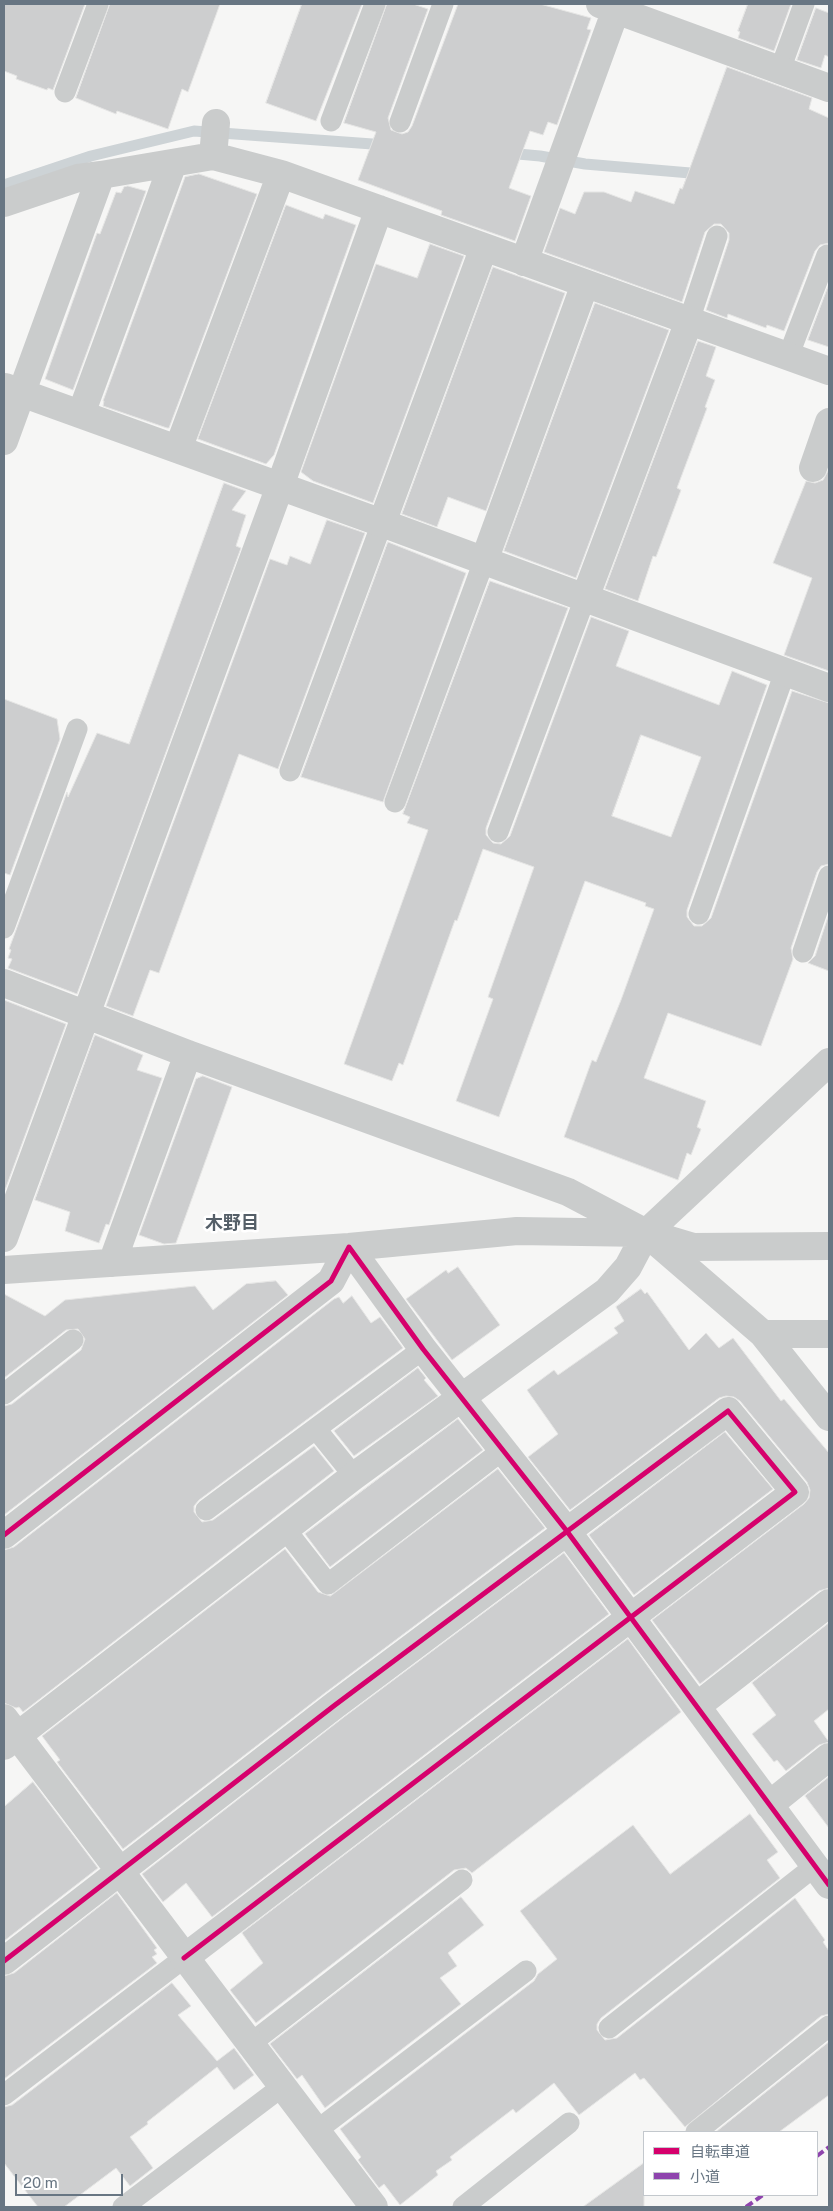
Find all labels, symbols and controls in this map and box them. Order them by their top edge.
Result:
district label: 木野目 [205,1212,259,1234]
legend [643,2131,818,2196]
text: 自転車道 [690,2143,750,2160]
scale bar [18,2164,125,2196]
text: 小道 [690,2168,720,2185]
text: 20 m [23,2174,58,2191]

